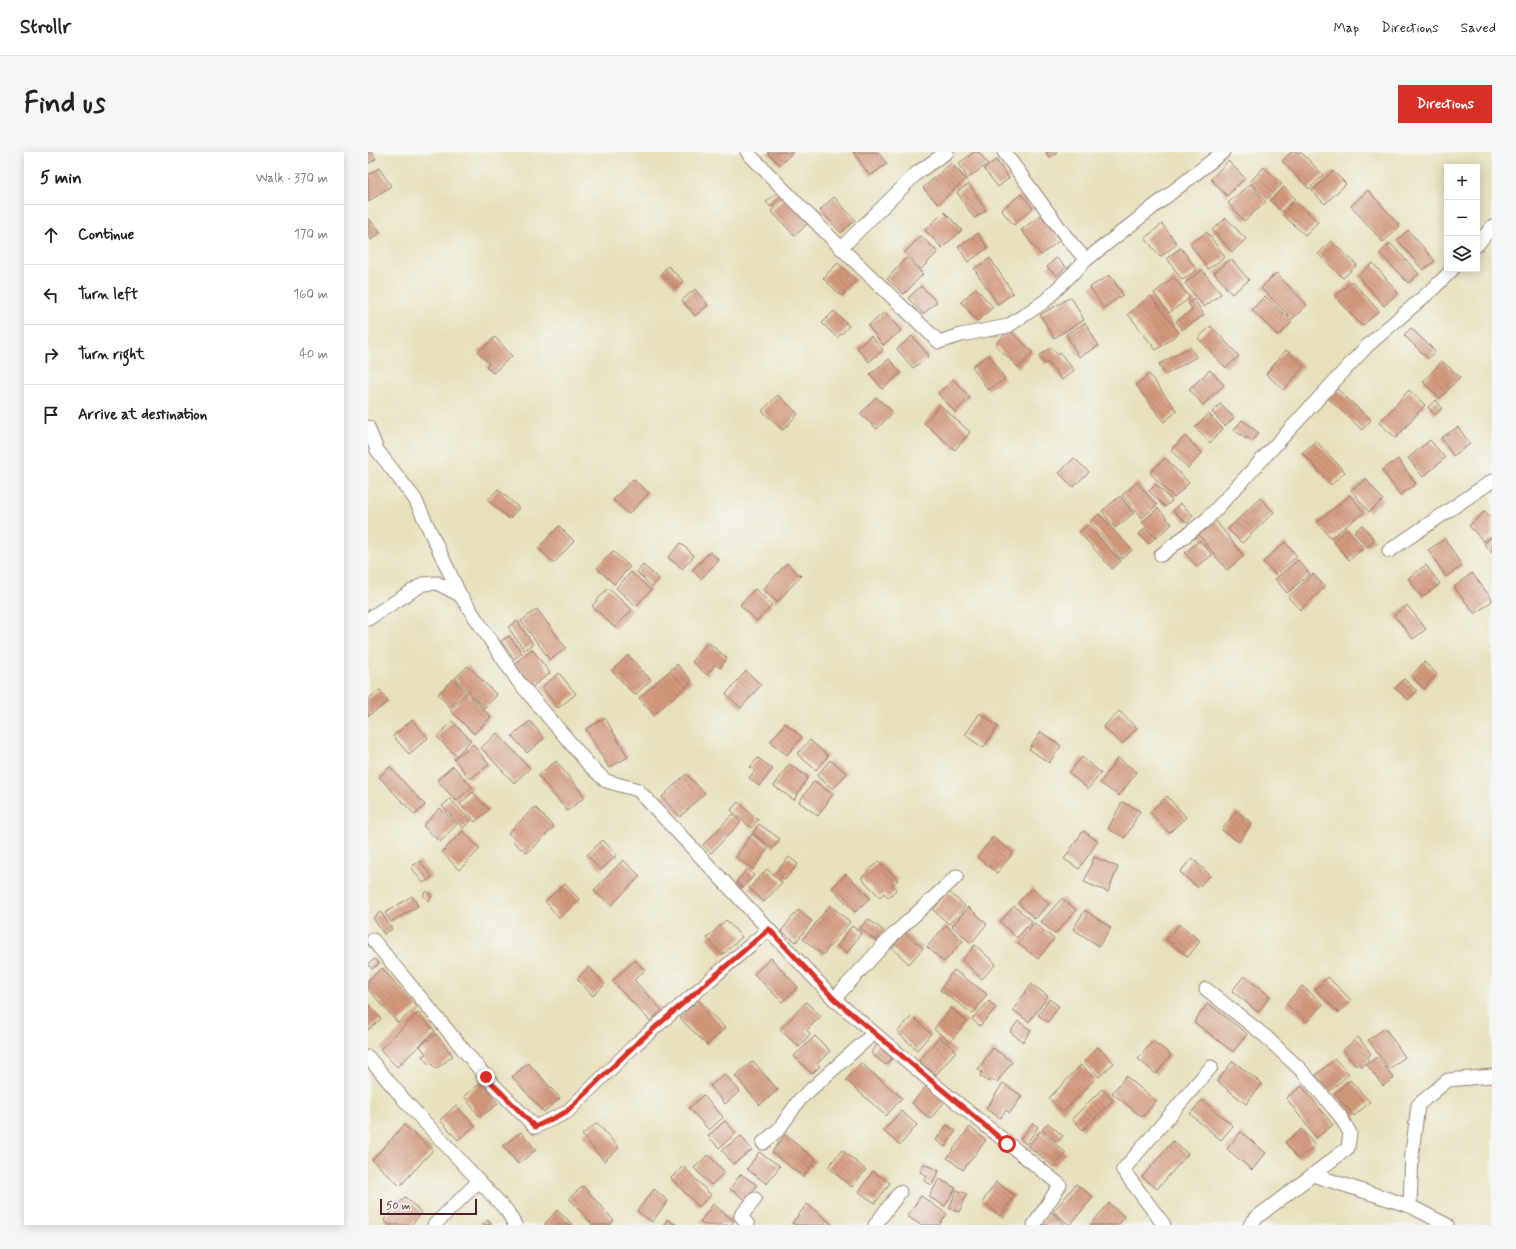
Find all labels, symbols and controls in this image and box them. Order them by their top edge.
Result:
text: Strollr [20,15,71,40]
text: Map [1333,19,1359,37]
text: Directions [1381,19,1439,37]
text: Saved [1461,19,1496,37]
button: Directions [1398,85,1492,123]
text: Find us [24,86,105,123]
map controls [1444,164,1480,272]
button: + [1444,164,1480,200]
text: 5 min [40,167,82,189]
text: Walk · 370 m [256,170,328,187]
button: − [1444,200,1480,236]
icon: ahead [40,224,62,246]
text: Continue [78,225,134,245]
text: 170 m [294,226,328,243]
button: layers [1444,236,1480,272]
icon: left [40,284,62,306]
text: Turn left [78,285,138,305]
text: 160 m [293,286,328,303]
icon: right [40,344,62,366]
text: Turn right [78,345,145,365]
text: 40 m [299,346,328,363]
icon: arrive [40,404,62,426]
text: Arrive at destination [78,405,207,425]
route end [477,1068,495,1086]
route start [998,1135,1016,1153]
scale bar [380,1197,477,1216]
text: 50 m [386,1199,411,1213]

